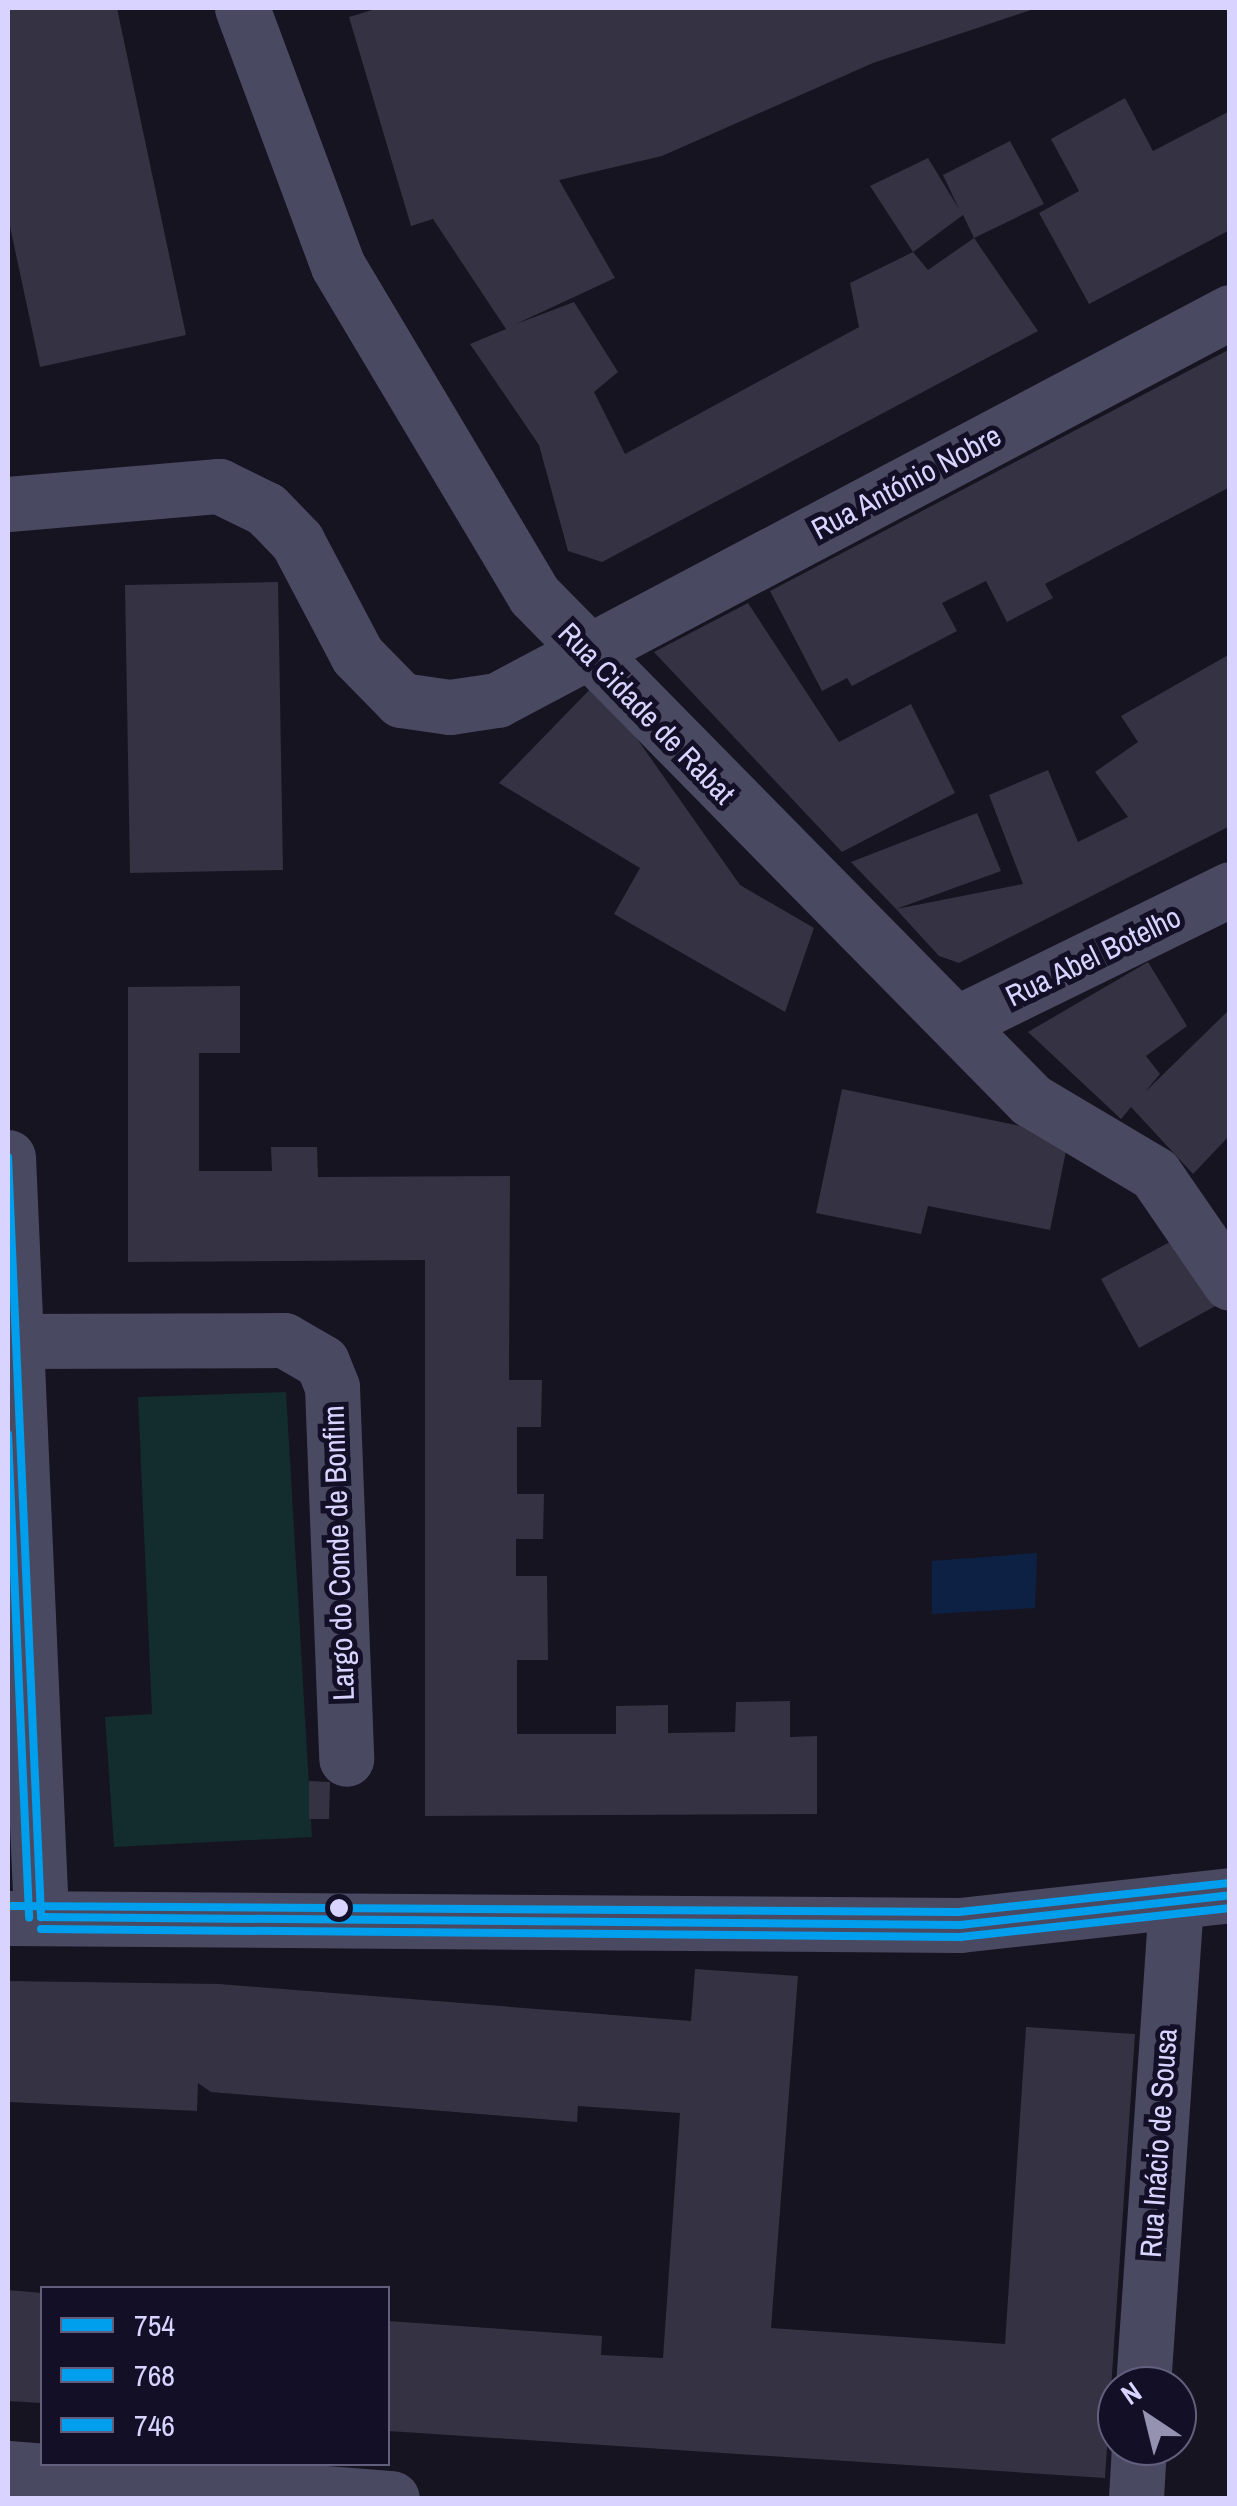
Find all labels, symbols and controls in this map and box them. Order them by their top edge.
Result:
street label: Rua António Nobre [805,417,1007,547]
street label: Rua Cidade de Rabat [551,615,743,811]
street label: Rua Abel Botelho [999,898,1187,1014]
street label: Largo do Conde de Bonfim [315,1405,361,1701]
unlabelled marker [329,1898,349,1918]
street label: Rua Inácio de Sousa [1132,2027,1184,2259]
legend [40,2286,390,2466]
text: 754 [134,2305,175,2345]
text: 768 [134,2355,175,2395]
north arrow [1097,2366,1197,2466]
text: N [1113,2373,1149,2413]
text: 746 [134,2405,175,2445]

